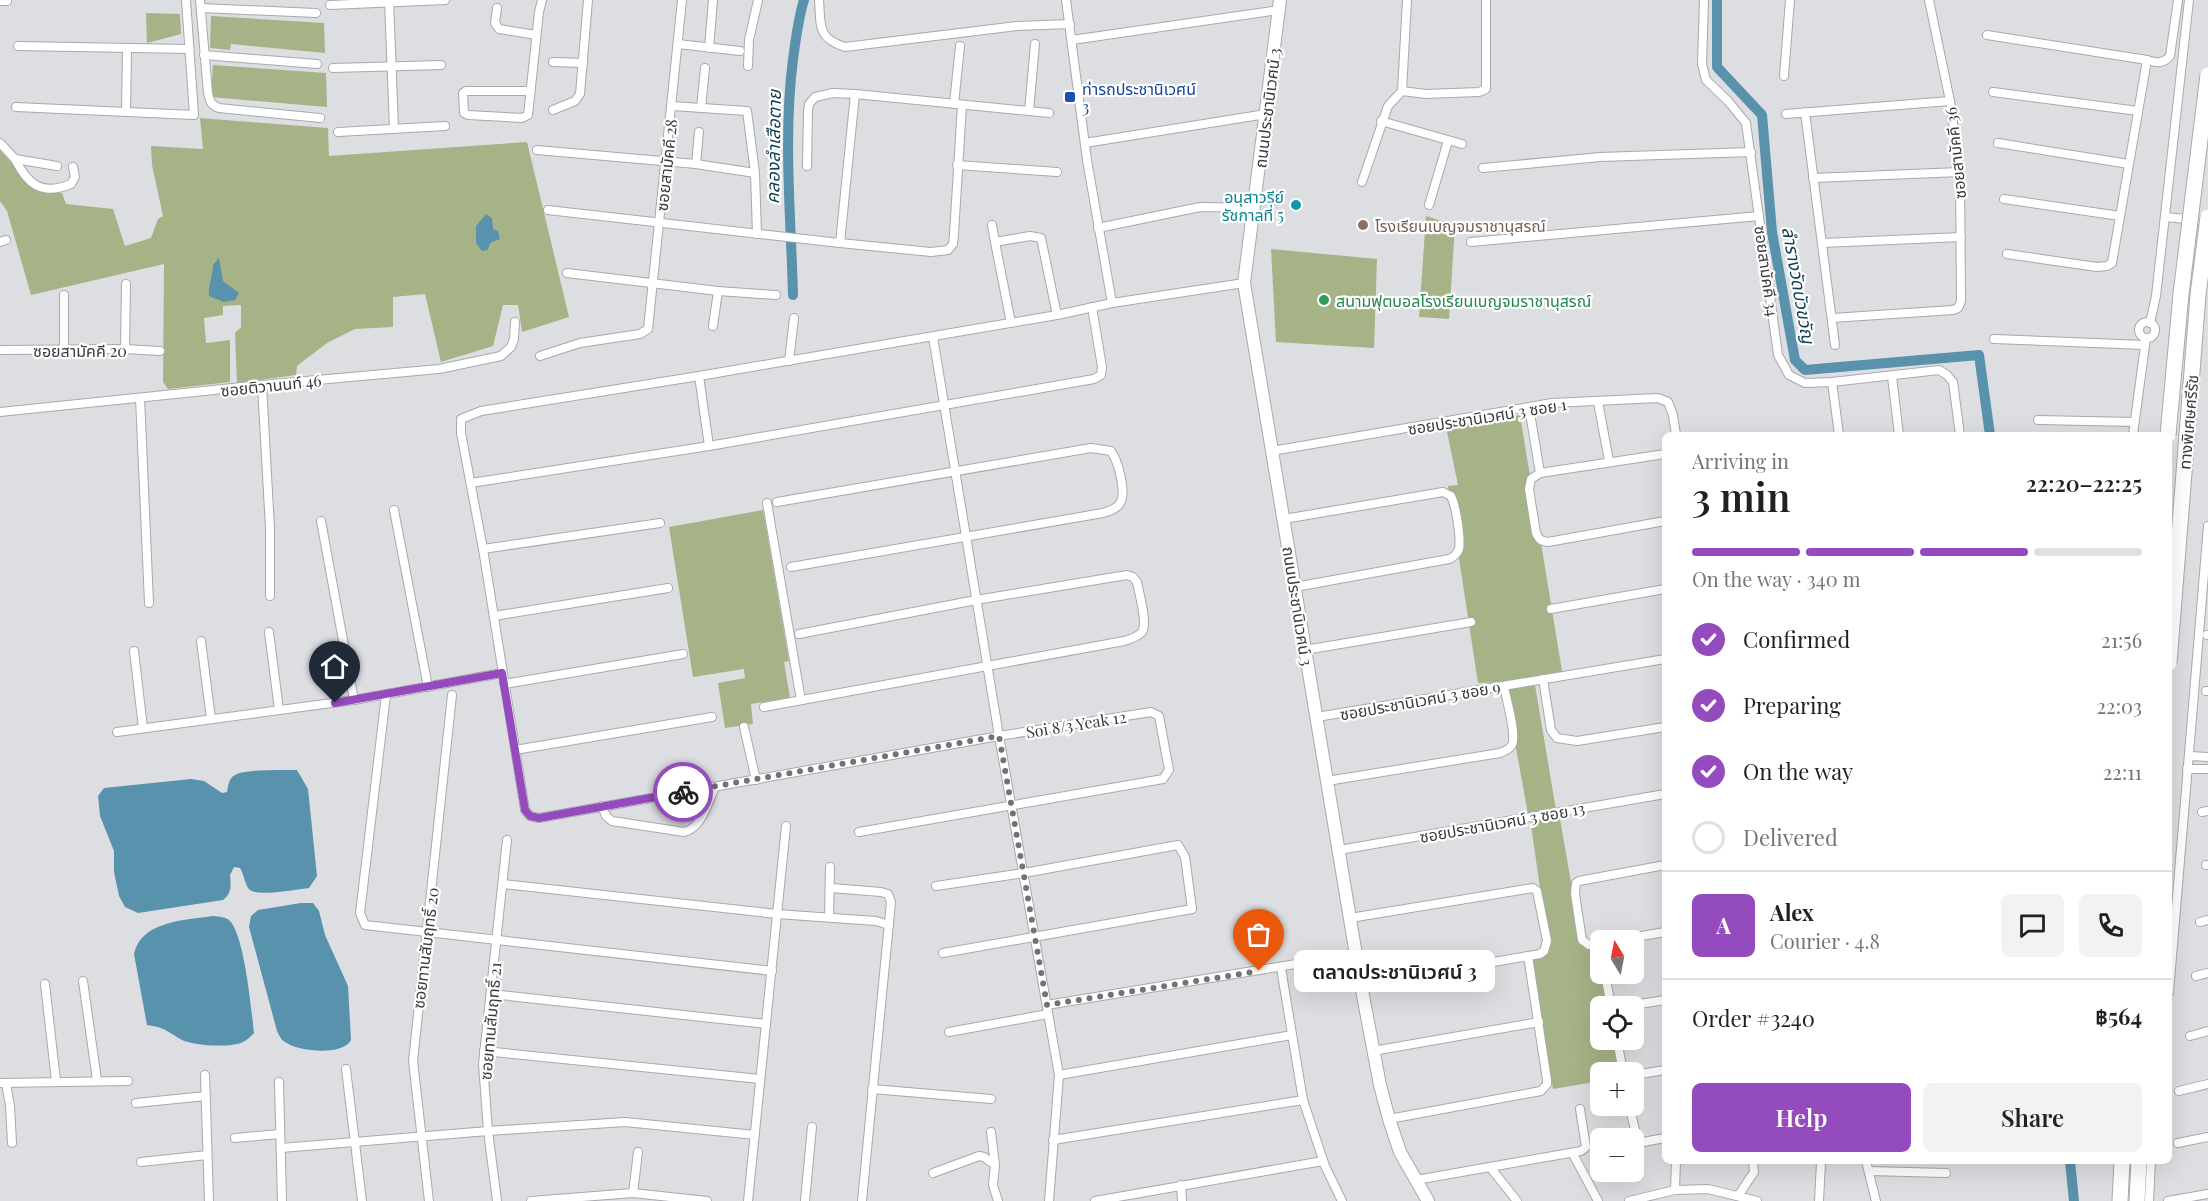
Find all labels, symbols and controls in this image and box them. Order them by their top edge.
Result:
street label: ถนนประชานิเวศน์ 3 [1249,47,1285,169]
place label: ท่ารถประชานิเวศน์ 3 [1082,78,1196,117]
water label: คลองลำเสือตาย [760,88,786,204]
marker: ท่ารถประชานิเวศน์ 3 [1063,90,1077,104]
street label: ซอยสามัคคี 36 [1940,106,1970,200]
street label: ซอยสามัคคี 28 [651,118,681,212]
place label: อนุสาวรีย์ รัชกาลที่ 5 [1222,186,1284,225]
marker: อนุสาวรีย์ รัชกาลที่ 5 [1289,198,1303,212]
place label: โรงเรียนเบญจมราชานุสรณ์ [1375,215,1546,236]
marker: โรงเรียนเบญจมราชานุสรณ์ [1356,218,1370,232]
street label: ซอยสามัคคี 34 [1750,224,1784,318]
water label: ลำรางวัดบัวขวัญ [1777,225,1821,347]
place label: สนามฟุตบอลโรงเรียนเบญจมราชานุสรณ์ [1336,290,1591,311]
marker: สนามฟุตบอลโรงเรียนเบญจมราชานุสรณ์ [1317,293,1331,307]
street label: ซอยสามัคคี 20 [33,340,127,361]
street label: ซอยติวานนท์ 46 [220,369,322,401]
street label: ทางพิเศษศรีรัช [2173,374,2203,470]
street label: ซอยประชานิเวศน์ 3 ซอย 1 [1406,393,1568,439]
text: Arriving in [1692,447,1789,474]
text: 22:20–22:25 [2026,468,2142,498]
text: 3 min [1692,470,1790,522]
street label: ถนนประชานิเวศน์ 3 [1278,545,1318,667]
text: On the way · 340 m [1692,565,1860,592]
icon: check [1692,623,1725,656]
text: Confirmed [1743,624,1850,654]
text: 21:56 [2101,626,2142,653]
pin [309,641,360,703]
icon: home [318,650,351,683]
street label: ซอยประชานิเวศน์ 3 ซอย 9 [1338,676,1502,724]
icon: check [1692,689,1725,722]
text: Preparing [1743,690,1841,720]
text: 22:03 [2097,692,2142,719]
street label: Soi 8/3 Yeak 12 [1024,706,1128,742]
icon: check [1692,755,1725,788]
text: On the way [1743,756,1853,786]
text: 22:11 [2103,758,2142,785]
courier [653,762,713,822]
icon: bike [667,776,700,809]
street label: ซอยประชานิเวศน์ 3 ซอย 13 [1418,797,1586,847]
text: Delivered [1743,822,1838,852]
street label: ซอยทานสัมฤทธิ์ 20 [407,886,443,1010]
button: chat [2001,894,2064,957]
button: phone [2079,894,2142,957]
text: Alex [1770,897,1814,927]
pin [1233,909,1284,971]
text: A [1716,910,1731,940]
icon: bag [1242,918,1275,951]
text: Courier · 4.8 [1770,927,1880,954]
north arrow [1590,930,1644,984]
map controls [1590,930,1644,1182]
callout: ตลาดประชานิเวศน์ 3 [1295,950,1496,992]
text: ตลาดประชานิเวศน์ 3 [1312,957,1477,984]
street label: ซอยทานสัมฤทธิ์ 21 [474,961,506,1081]
button: locate [1590,996,1644,1050]
text: ฿564 [2095,1001,2142,1031]
text: Order #3240 [1692,1003,1815,1033]
button: + [1590,1062,1644,1116]
button: Help [1692,1083,1911,1152]
button: Share [1923,1083,2142,1152]
button: − [1590,1128,1644,1182]

